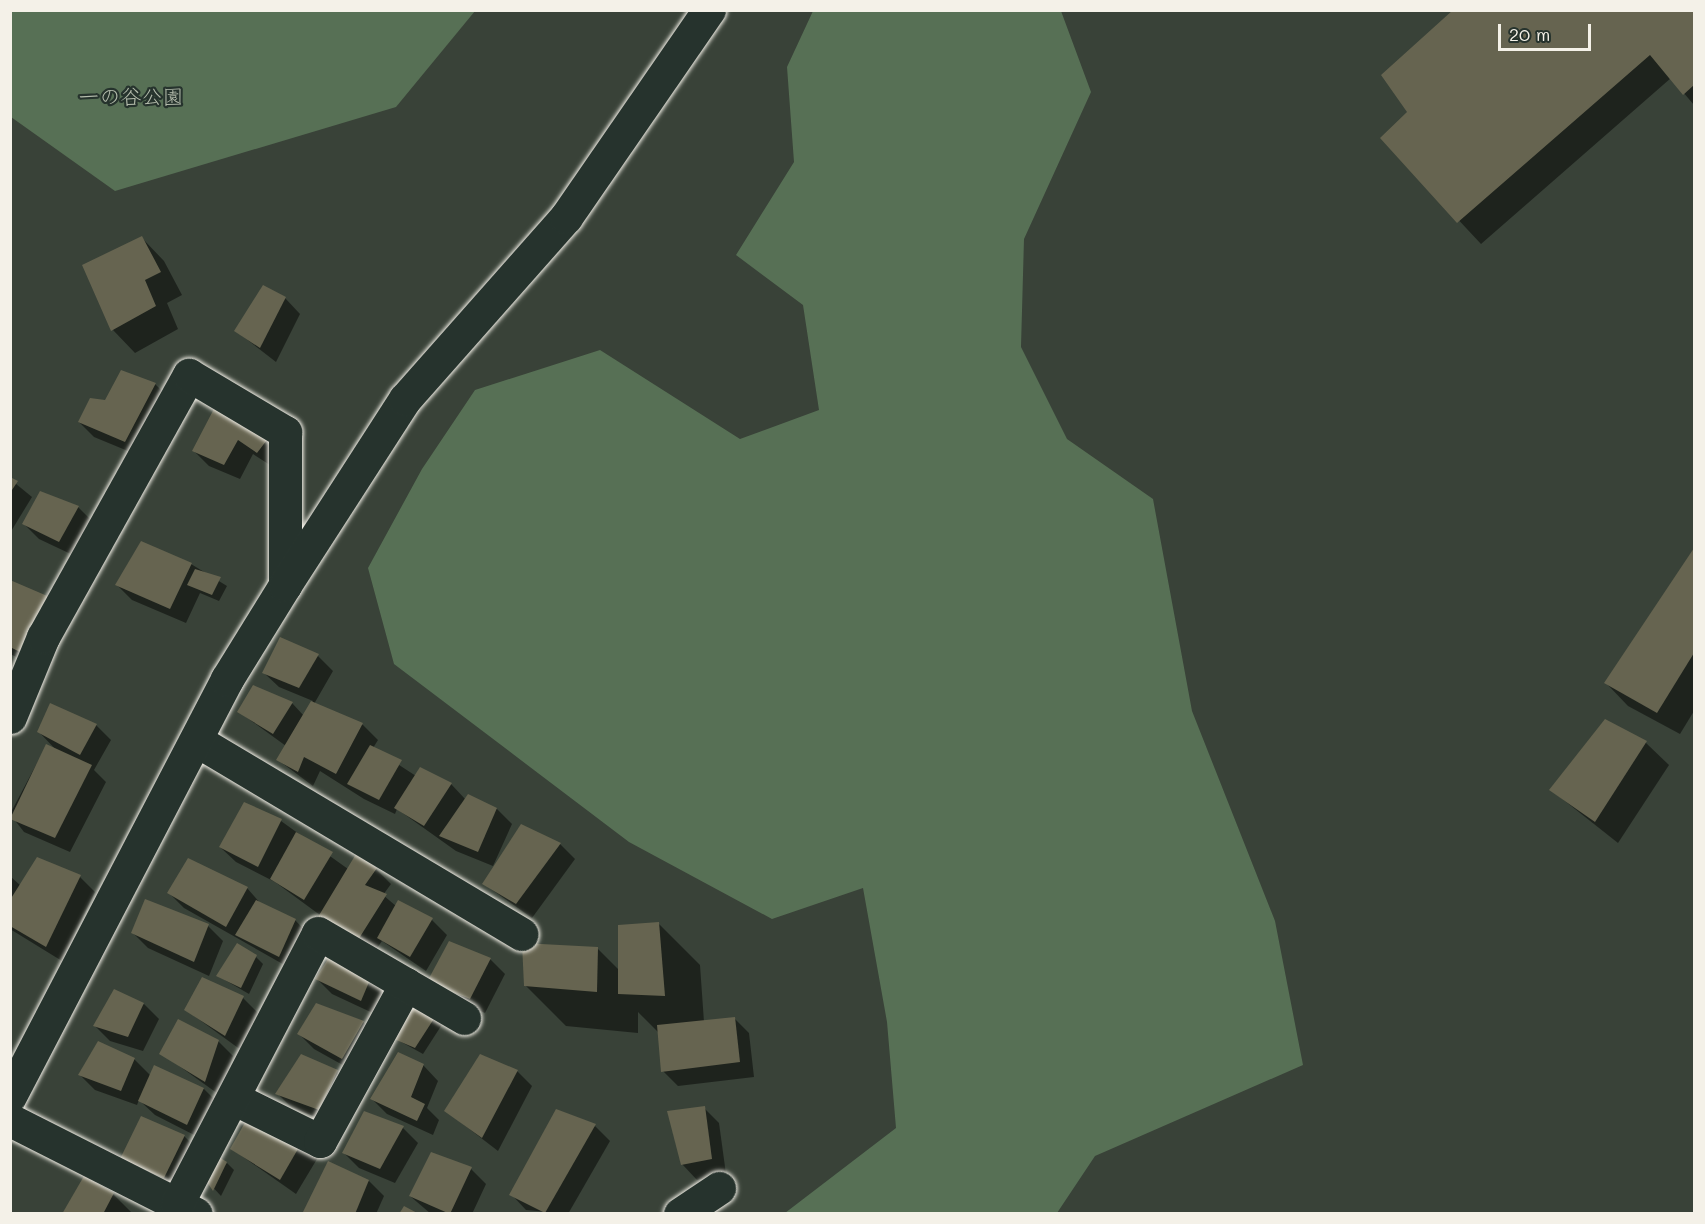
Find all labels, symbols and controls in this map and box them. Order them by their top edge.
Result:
scale bar [1501,12,1594,50]
text: 20 m [1509,22,1550,46]
park label: 一の谷公園 [79,83,183,109]

